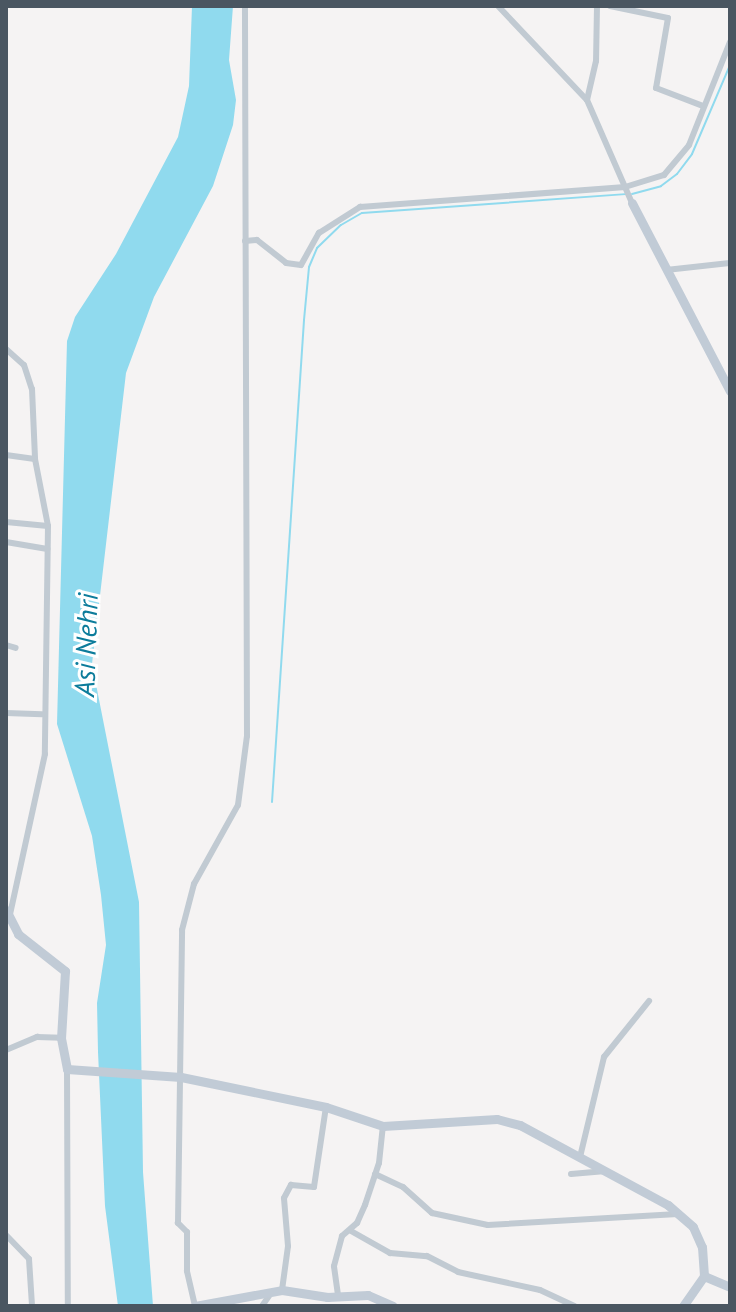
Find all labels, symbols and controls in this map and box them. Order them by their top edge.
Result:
water label: Asi Nehri [67,593,105,697]

